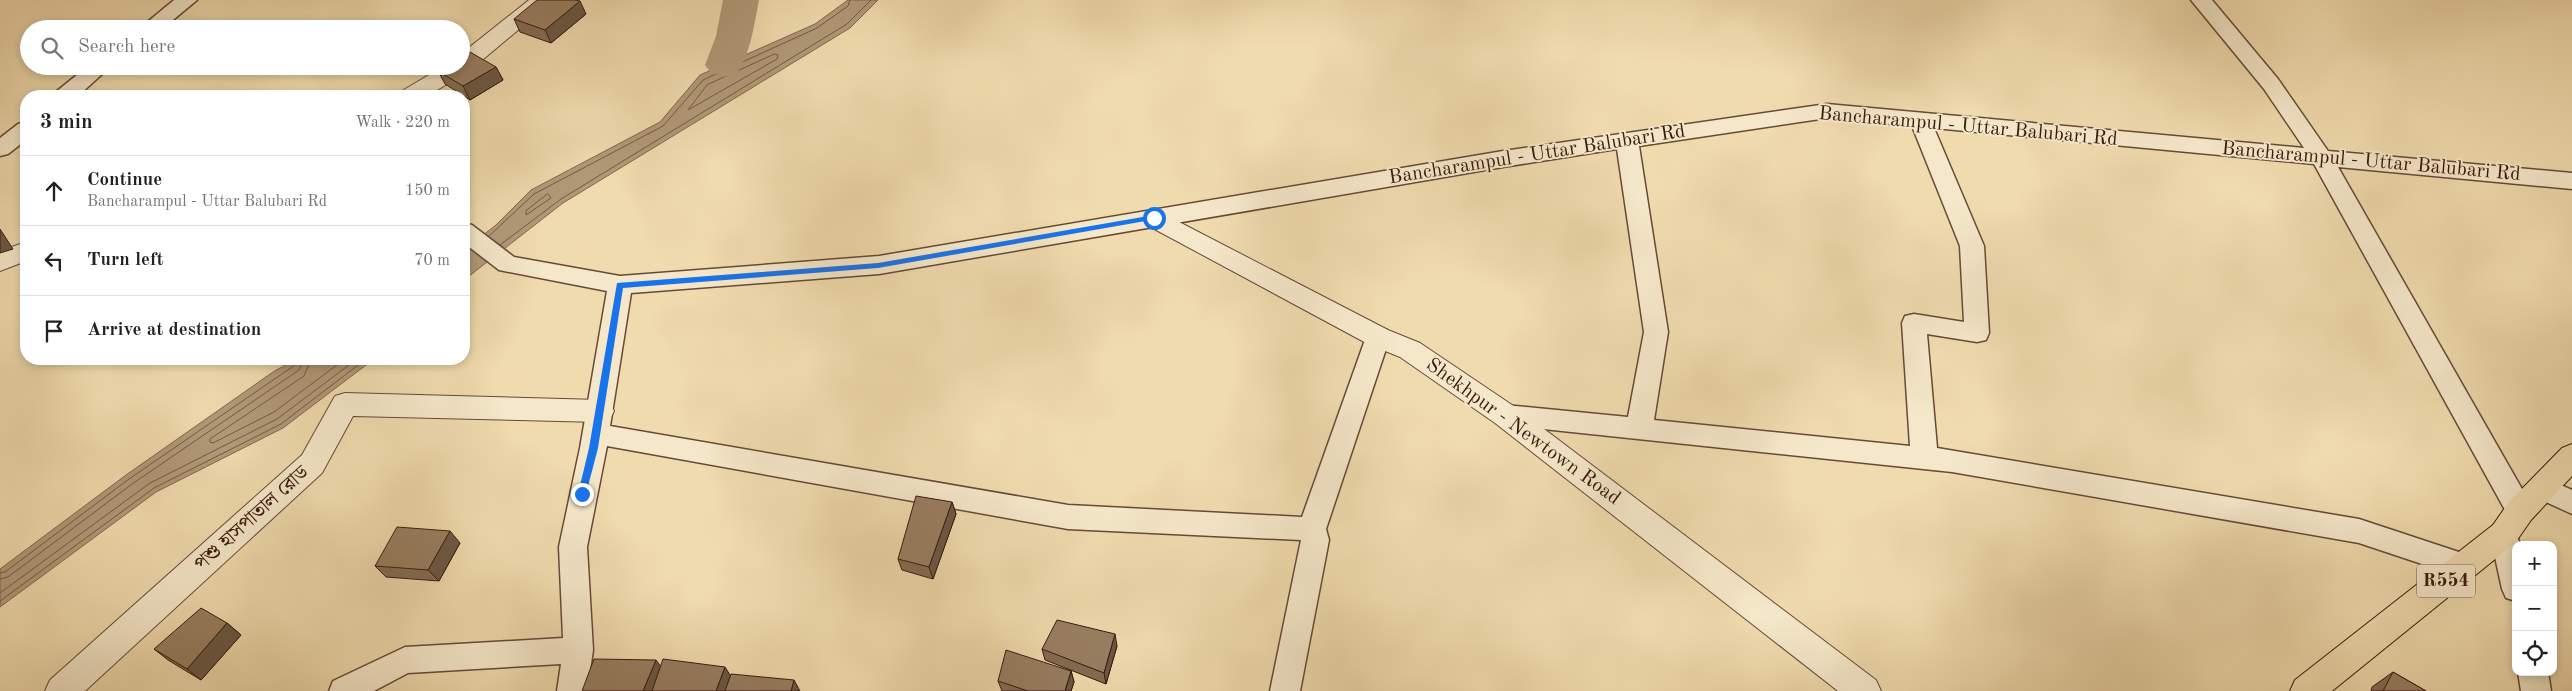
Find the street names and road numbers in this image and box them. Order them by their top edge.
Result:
street label: Bancharampul - Uttar Balubari Rd [1818,104,2118,150]
street label: Bancharampul - Uttar Balubari Rd [1387,122,1687,188]
street label: Bancharampul - Uttar Balubari Rd [2221,139,2521,185]
street label: Shekhpur - Newtown Road [1422,355,1624,509]
street label: পশু হাসপাতাল রোড [191,462,313,575]
road number: R554 [2417,564,2475,598]

